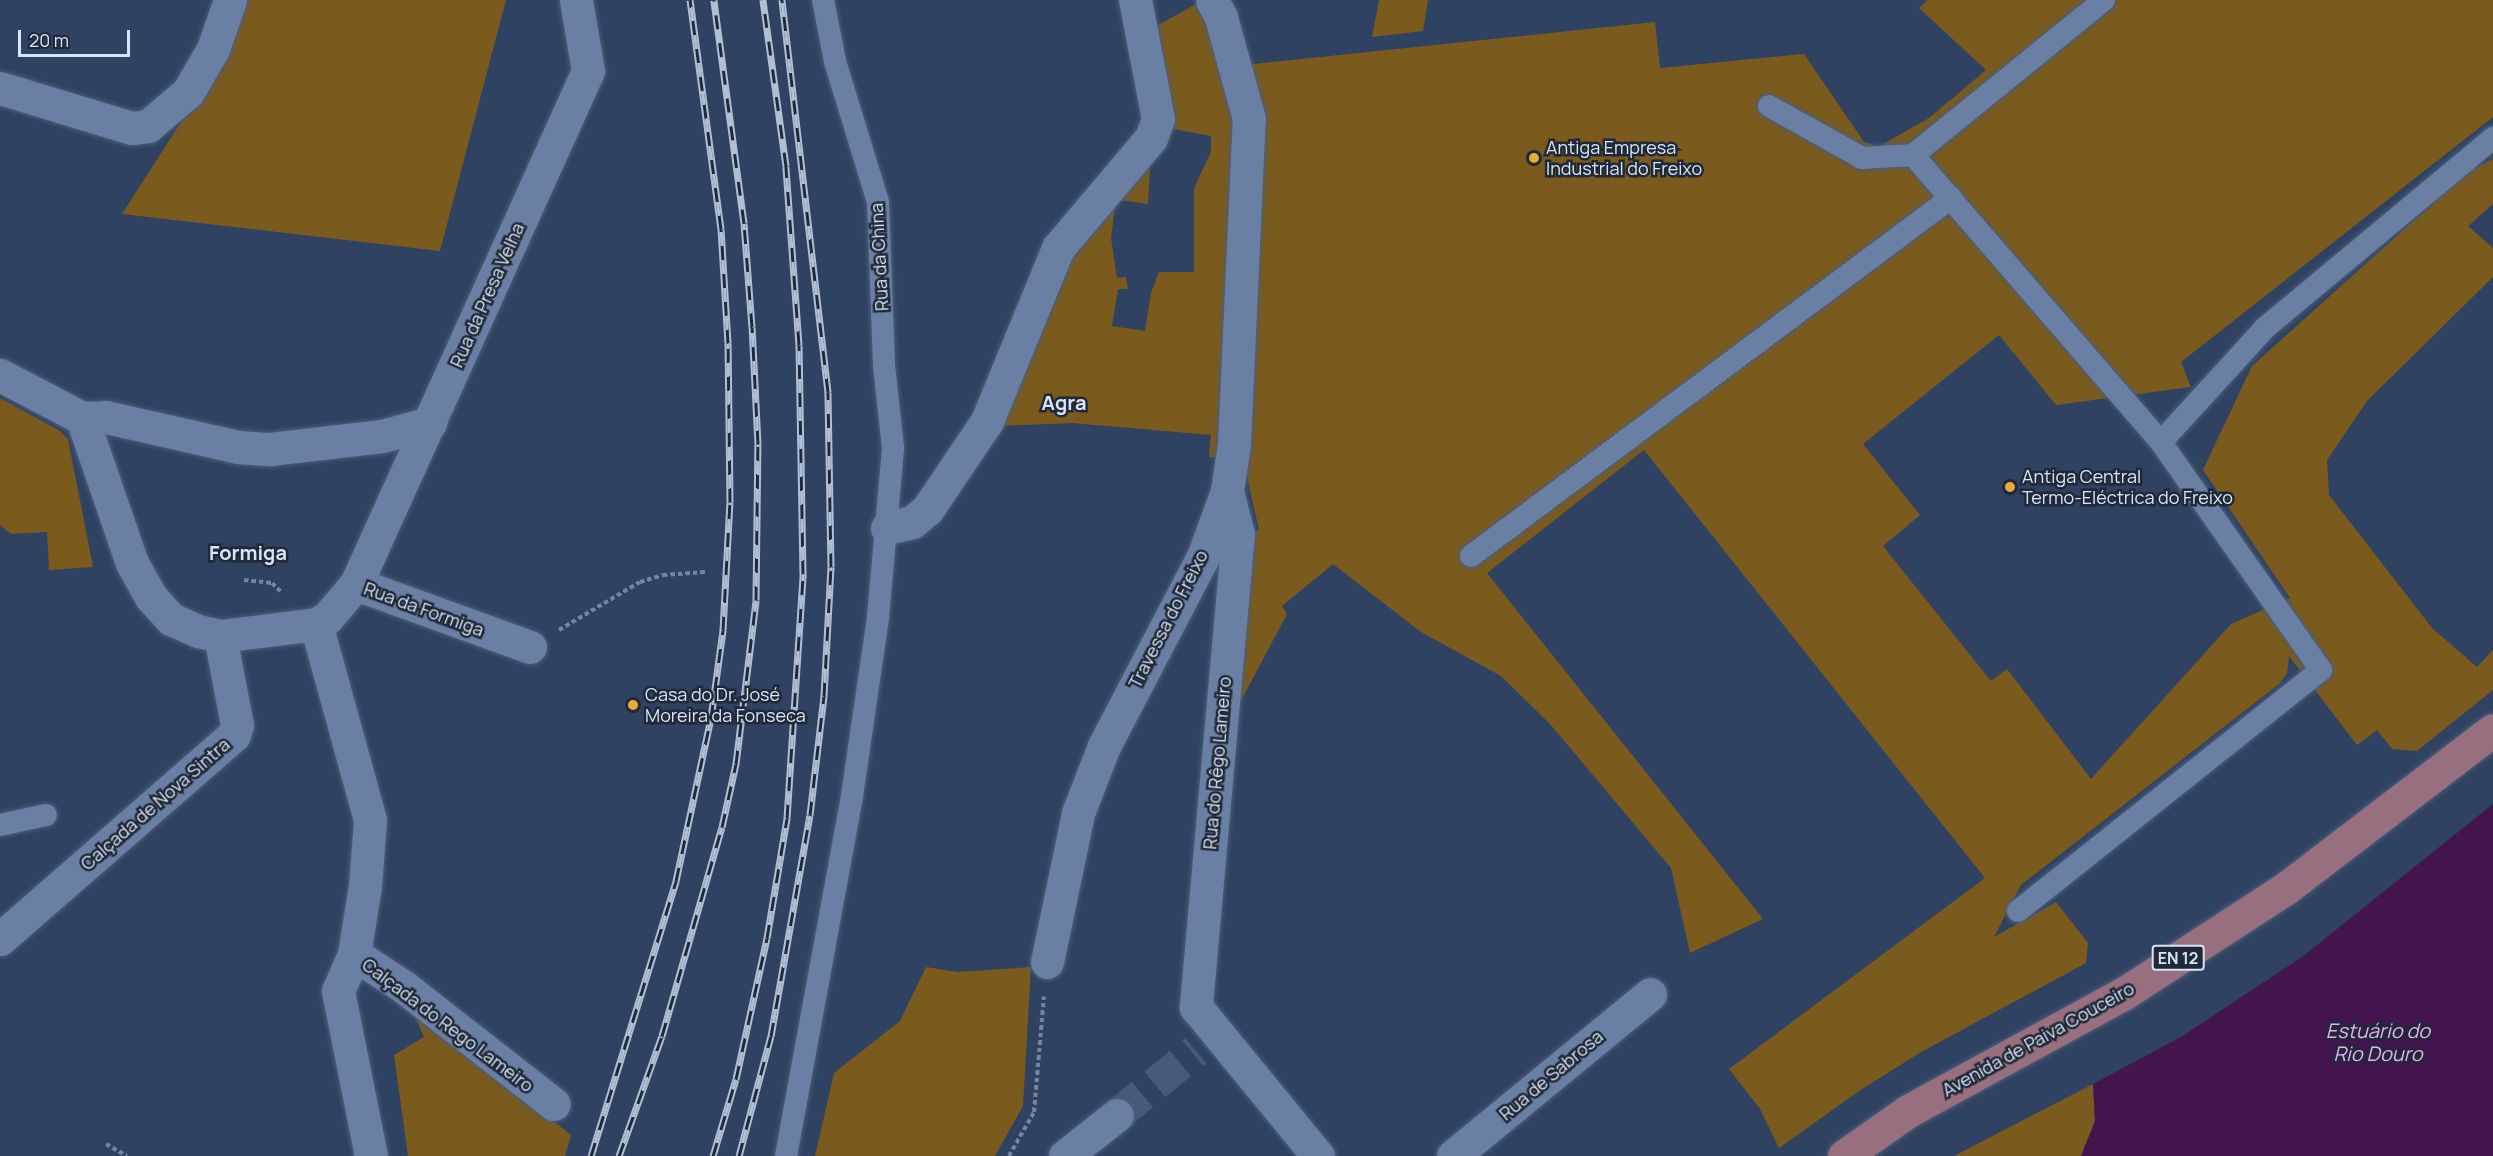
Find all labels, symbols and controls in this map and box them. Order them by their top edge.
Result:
scale bar [21,18,134,56]
text: 20 m [29,28,69,52]
place label: Antiga Empresa Industrial do Freixo [1546,137,1702,180]
marker: Antiga Empresa Industrial do Freixo [1527,151,1541,165]
street label: Rua da China [865,202,893,312]
street label: Rua da Presa Velha [445,219,529,371]
district label: Agra [1042,390,1086,414]
place label: Antiga Central Termo-Eléctrica do Freixo [2022,466,2233,508]
marker: Antiga Central Termo-Eléctrica do Freixo [2003,480,2017,494]
district label: Formiga [209,540,287,564]
street label: Travessa do Freixo [1124,546,1212,692]
street label: Rua da Formiga [361,577,487,641]
street label: Rua do Rêgo Lameiro [1199,676,1235,850]
place label: Casa do Dr. José Moreira da Fonseca [645,684,806,726]
marker: Casa do Dr. José Moreira da Fonseca [626,698,640,712]
street label: Calçada de Nova Sintra [76,733,234,875]
road number: EN 12 [2151,945,2205,971]
street label: Calçada do Rego Lameiro [358,953,538,1097]
street label: Avenida de Paiva Couceiro [1938,977,2138,1101]
water label: Estuário do Rio Douro [2326,1018,2430,1065]
street label: Rua de Sabrosa [1495,1025,1607,1125]

